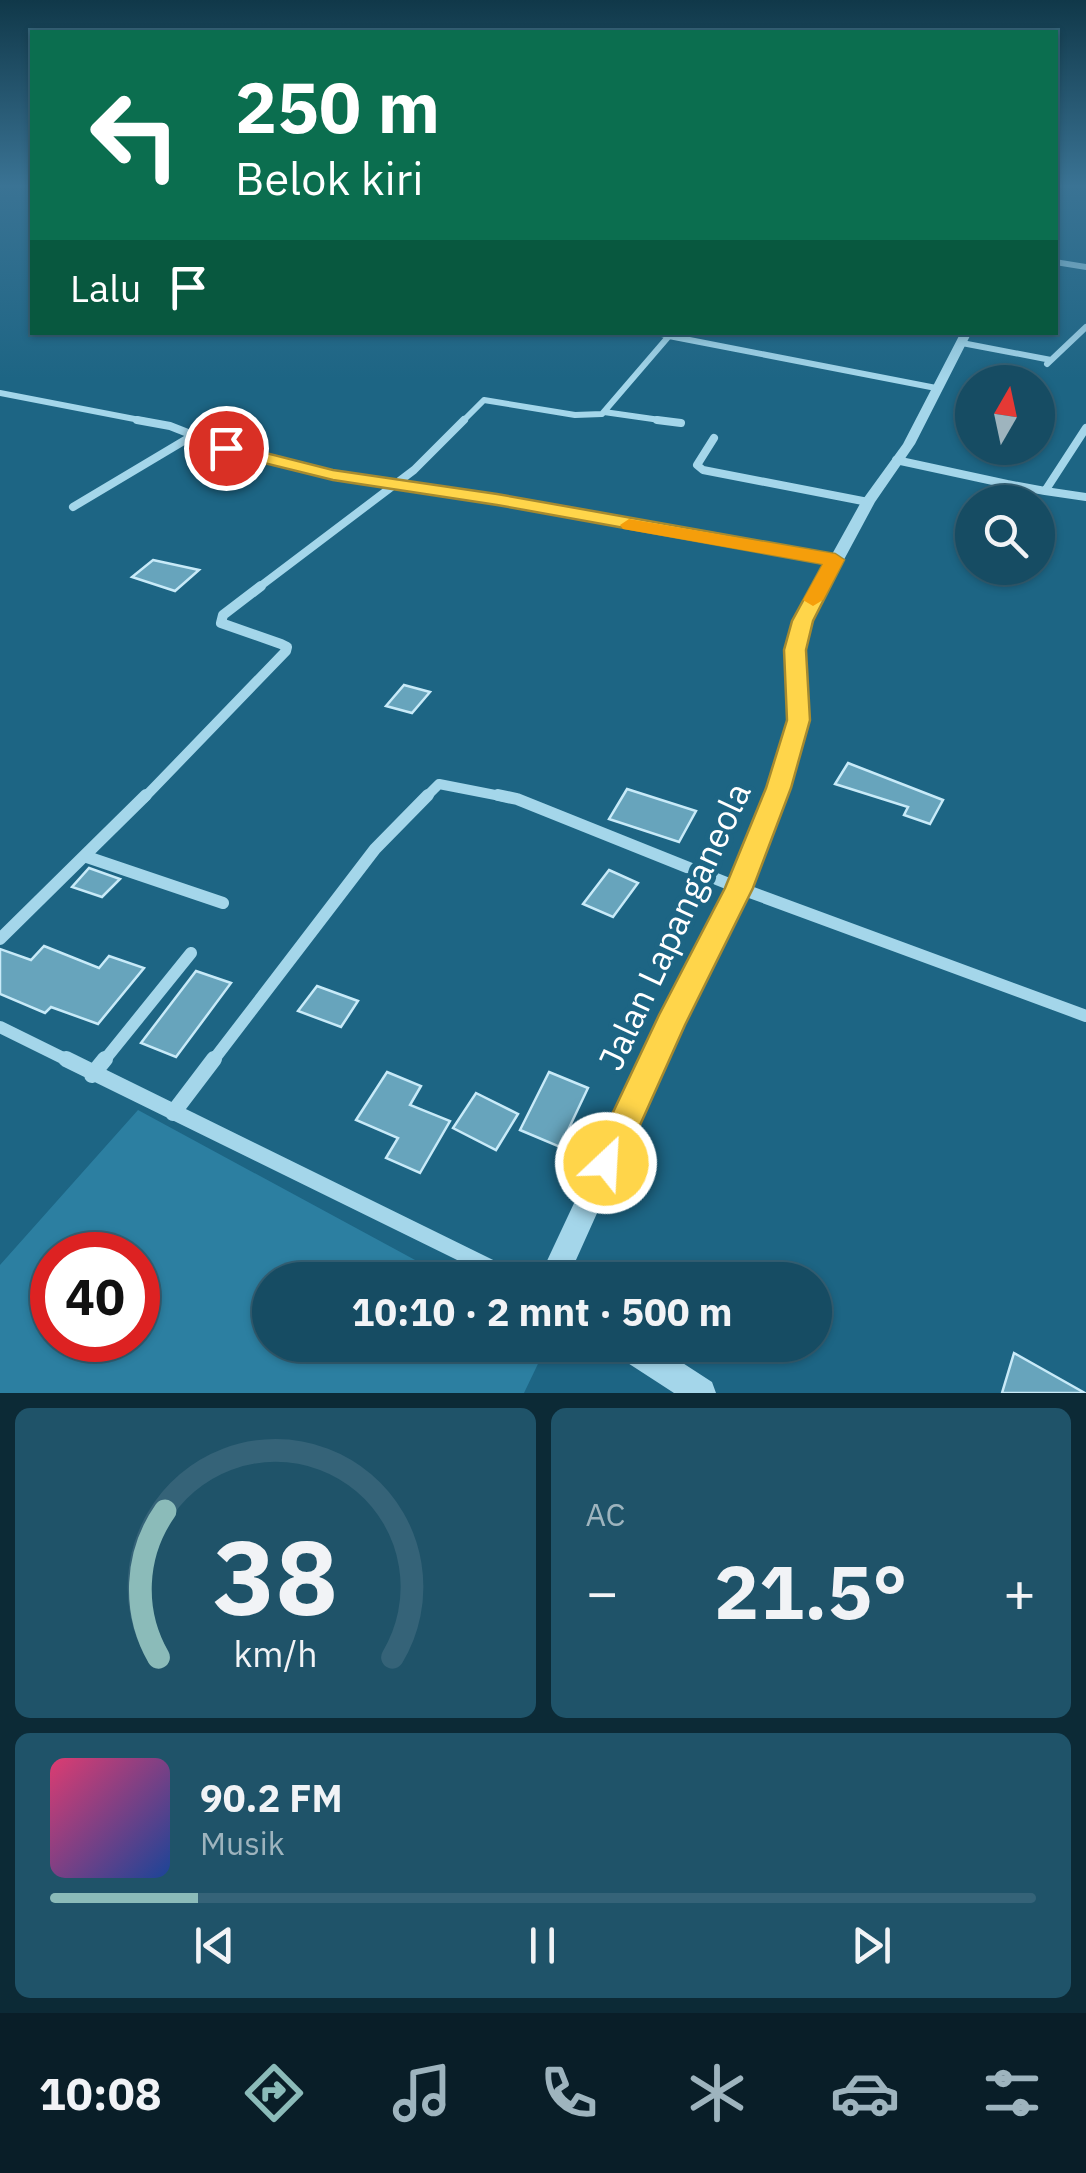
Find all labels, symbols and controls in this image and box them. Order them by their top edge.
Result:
text: 250 m [235,61,440,152]
icon: left [70,70,200,200]
text: Belok kiri [235,149,424,207]
icon: arrive [161,260,216,315]
text: Lalu [70,263,141,312]
north arrow [955,365,1055,465]
map controls [955,365,1055,585]
pin [184,406,269,491]
icon: arrive [199,421,254,476]
button: search [955,485,1055,585]
street label: Jalan Lapanganeola [587,775,761,1077]
position arrow [554,1111,658,1215]
speed limit sign: 40 [30,1232,160,1362]
text: 10:10 · 2 mnt · 500 m [351,1287,733,1336]
text: AC [586,1493,625,1535]
text: 38 [213,1508,338,1644]
text: 21.5° [714,1542,908,1640]
text: − [586,1556,619,1627]
text: + [1003,1556,1036,1627]
text: km/h [233,1630,317,1677]
text: 90.2 FM [200,1773,343,1822]
text: Musik [200,1822,285,1864]
icon: previous [187,1918,242,1973]
icon: pause [515,1918,570,1973]
icon: next [844,1918,899,1973]
icon: directions [239,2058,309,2128]
icon: music [387,2058,457,2128]
icon: phone [534,2058,604,2128]
icon: climate [682,2058,752,2128]
icon: car [830,2058,900,2128]
icon: filters [977,2058,1047,2128]
text: 10:08 [39,2064,162,2122]

